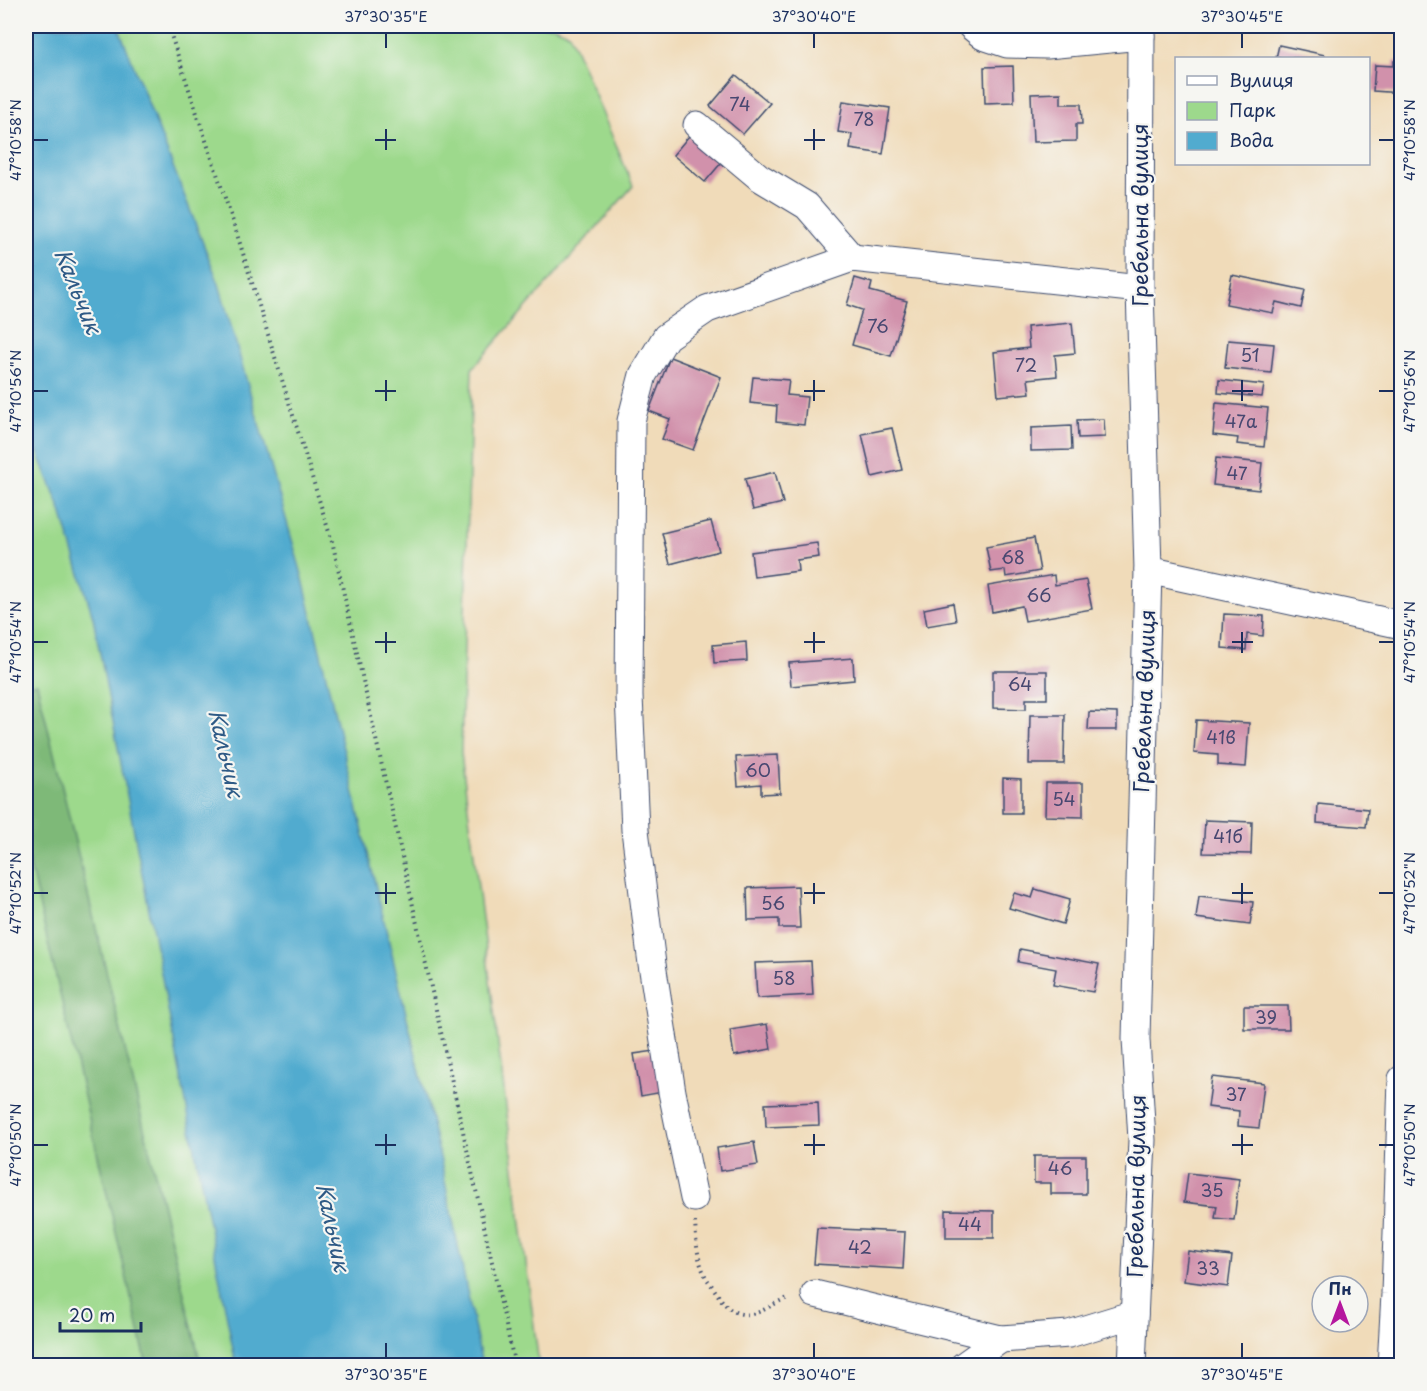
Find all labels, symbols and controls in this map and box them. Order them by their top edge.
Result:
text: 37°30'35"E [344,4,428,27]
text: 37°30'40"E [772,4,856,27]
text: 37°30'45"E [1201,4,1283,27]
legend [1175,57,1370,165]
text: Вулиця [1229,66,1294,93]
house number: 74 [729,90,751,117]
text: Парк [1229,96,1276,123]
text: 47°10'58"N [3,99,26,181]
text: 47°10'58"N [1397,99,1420,181]
house number: 78 [854,105,875,132]
street label: Гребельна вулиця [1123,123,1155,307]
text: Вода [1229,126,1274,153]
water label: Кальчик [47,243,112,340]
house number: 76 [867,312,889,339]
house number: 51 [1240,341,1260,368]
text: 47°10'56"N [3,350,26,432]
text: 47°10'56"N [1397,350,1420,432]
house number: 72 [1015,351,1037,378]
house number: 47а [1225,407,1258,434]
house number: 47 [1226,459,1248,486]
house number: 68 [1001,543,1025,570]
house number: 66 [1027,581,1051,608]
text: 47°10'54"N [3,601,26,683]
text: 47°10'54"N [1397,601,1420,683]
street label: Гребельна вулиця [1124,609,1162,793]
house number: 64 [1008,670,1032,697]
water label: Кальчик [201,705,254,802]
house number: 41в [1206,723,1236,750]
house number: 60 [745,756,771,783]
house number: 54 [1052,785,1076,812]
house number: 41б [1213,822,1243,849]
text: 47°10'52"N [3,852,26,934]
text: 47°10'52"N [1397,852,1420,934]
house number: 56 [761,889,785,916]
house number: 58 [773,964,795,991]
house number: 39 [1255,1003,1277,1030]
house number: 37 [1225,1080,1247,1107]
street label: Гребельна вулиця [1117,1094,1153,1278]
text: 47°10'50"N [3,1103,26,1187]
text: 47°10'50"N [1397,1103,1420,1187]
house number: 46 [1048,1154,1072,1181]
house number: 35 [1200,1176,1224,1203]
water label: Кальчик [309,1179,360,1276]
house number: 44 [958,1210,982,1237]
house number: 42 [848,1233,872,1260]
house number: 33 [1196,1254,1220,1281]
north arrow [1310,1274,1370,1334]
text: Пн [1328,1276,1352,1300]
scale bar [60,1295,141,1333]
text: 20 m [69,1301,115,1328]
text: 37°30'35"E [344,1362,428,1385]
text: 37°30'40"E [772,1362,856,1385]
text: 37°30'45"E [1201,1362,1283,1385]

